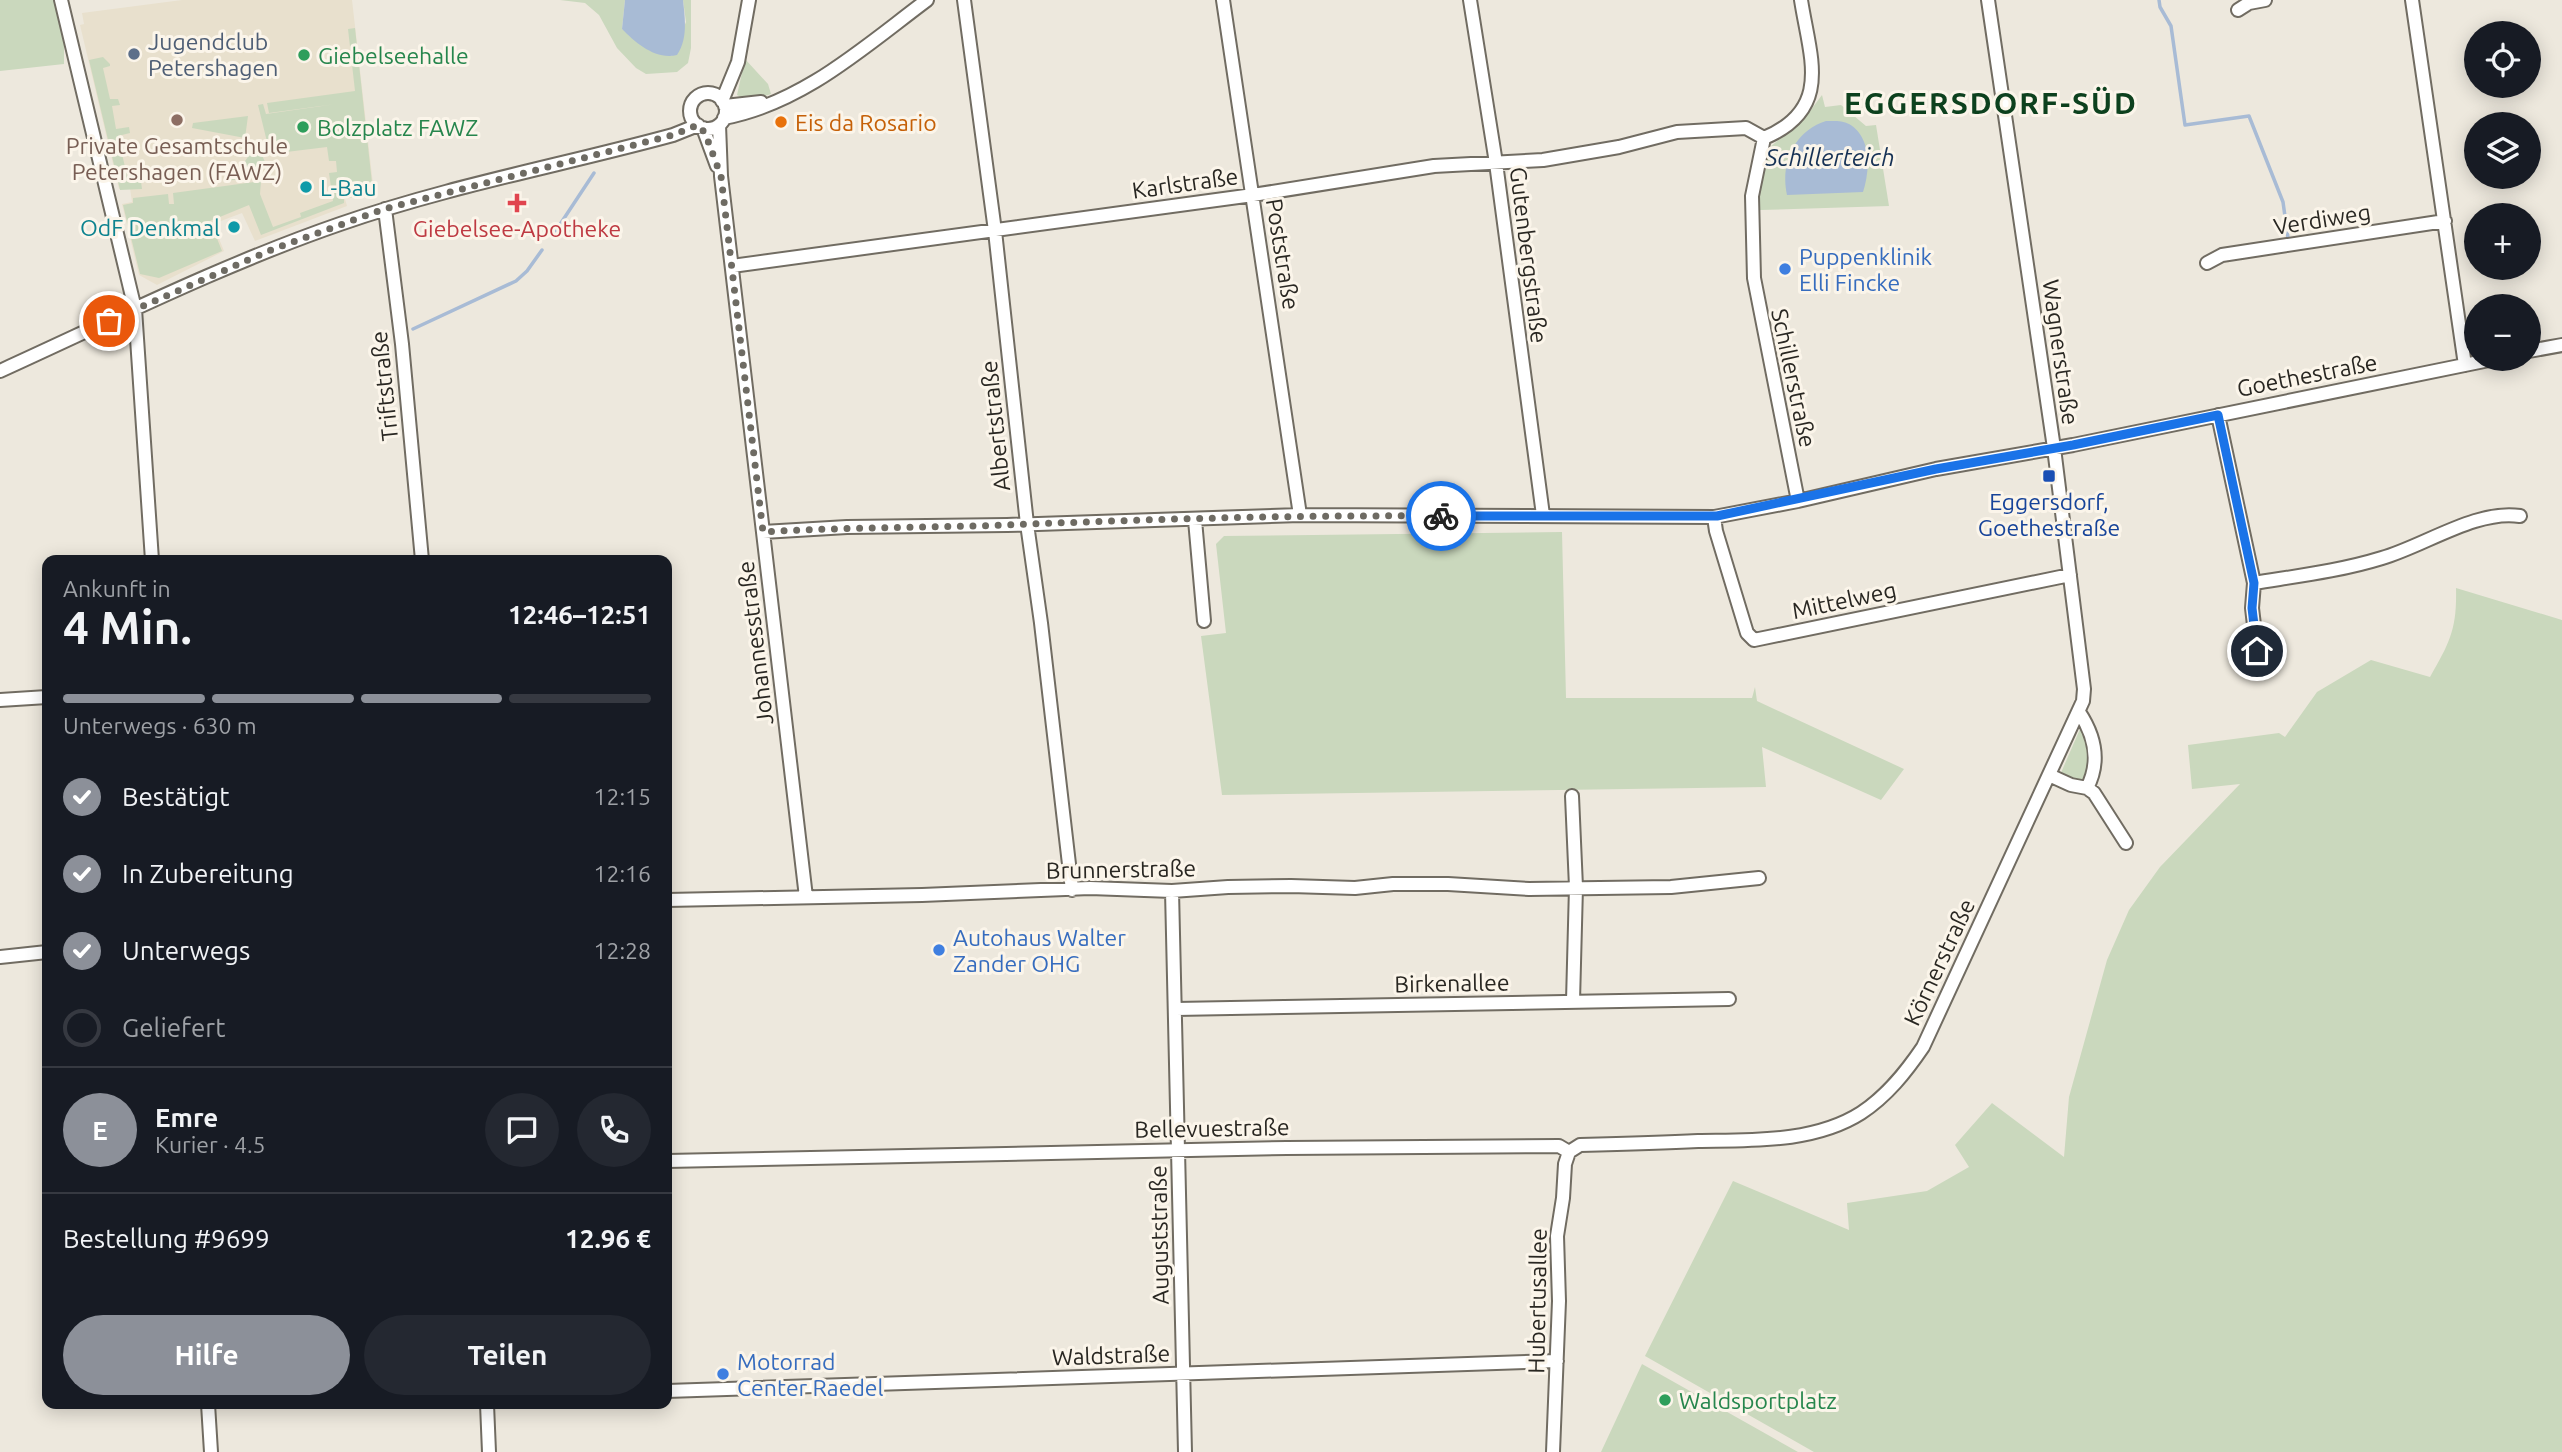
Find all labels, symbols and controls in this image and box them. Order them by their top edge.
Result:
map controls [2464,21,2541,371]
button: locate [2464,21,2541,98]
place label: Jugendclub Petershagen [148,29,278,80]
place label: Giebelseehalle [318,43,469,68]
marker: Jugendclub Petershagen [126,46,142,62]
marker: Giebelseehalle [296,47,312,63]
district label: EGGERSDORF-SÜD [1844,86,2138,120]
place label: Eis da Rosario [795,110,937,135]
marker: Private Gesamtschule Petershagen (FAWZ) [169,112,185,128]
button: layers [2464,112,2541,189]
marker: Eis da Rosario [773,114,789,130]
place label: Bolzplatz FAWZ [317,115,478,140]
marker: Bolzplatz FAWZ [295,119,311,135]
place label: Private Gesamtschule Petershagen (FAWZ) [66,133,288,185]
water label: Schillerteich [1765,144,1895,171]
street label: Karlstraße [1130,163,1240,203]
street label: Gutenbergstraße [1506,165,1552,345]
place label: L-Bau [320,175,377,200]
marker: L-Bau [298,179,314,195]
marker: Giebelsee-Apotheke [509,195,525,211]
street label: Poststraße [1262,197,1304,311]
street label: Verdiweg [2272,199,2372,239]
button: + [2464,203,2541,280]
place label: OdF Denkmal [80,215,220,240]
place label: Giebelsee-Apotheke [413,216,621,241]
marker: OdF Denkmal [226,219,242,235]
place label: Puppenklinik Elli Fincke [1799,244,1933,295]
marker: Puppenklinik Elli Fincke [1777,261,1793,277]
street label: Wagnerstraße [2038,278,2084,426]
pin [79,291,139,351]
button: − [2464,294,2541,371]
icon: bag [90,302,128,340]
street label: Schillerstraße [1767,306,1821,450]
street label: Triftstraße [366,330,402,442]
street label: Goethestraße [2235,349,2379,401]
street label: Albertstraße [976,360,1014,492]
marker: Eggersdorf, Goethestraße [2041,468,2057,484]
courier [1406,481,1476,551]
place label: Eggersdorf, Goethestraße [1978,489,2120,540]
icon: bike [1422,497,1460,535]
street label: Johannesstraße [733,560,777,726]
text: Ankunft in [63,576,171,601]
street label: Mittelweg [1790,577,1898,623]
text: 12:46–12:51 [508,600,651,629]
text: 4 Min. [63,601,192,653]
pin [2227,621,2287,681]
icon: home [2238,632,2276,670]
text: Unterwegs · 630 m [63,713,257,738]
icon: check [63,778,101,816]
text: Bestätigt [122,782,229,811]
text: 12:15 [593,784,651,809]
icon: check [63,855,101,893]
street label: Brunnerstraße [1046,855,1196,883]
text: In Zubereitung [122,859,294,888]
text: 12:16 [593,861,651,886]
street label: Körnerstraße [1899,895,1979,1029]
place label: Autohaus Walter Zander OHG [953,925,1126,976]
icon: check [63,932,101,970]
text: Unterwegs [122,936,250,965]
text: 12:28 [593,938,651,963]
marker: Autohaus Walter Zander OHG [931,942,947,958]
street label: Birkenallee [1394,969,1510,997]
text: Geliefert [122,1013,225,1042]
button: chat [485,1093,559,1167]
button: phone [577,1093,651,1167]
text: Emre [155,1103,218,1132]
street label: Bellevuestraße [1134,1114,1290,1142]
text: E [92,1116,108,1145]
text: Kurier · 4.5 [155,1132,266,1157]
street label: Auguststraße [1145,1165,1173,1305]
text: Bestellung #9699 [63,1224,270,1253]
text: 12.96 € [565,1224,651,1253]
street label: Hubertusallee [1523,1228,1551,1374]
button: Hilfe [63,1315,350,1395]
button: Teilen [364,1315,651,1395]
street label: Waldstraße [1051,1340,1171,1370]
place label: Motorrad Center Raedel [737,1349,884,1400]
marker: Motorrad Center Raedel [715,1366,731,1382]
place label: Waldsportplatz [1679,1388,1837,1413]
marker: Waldsportplatz [1657,1392,1673,1408]

